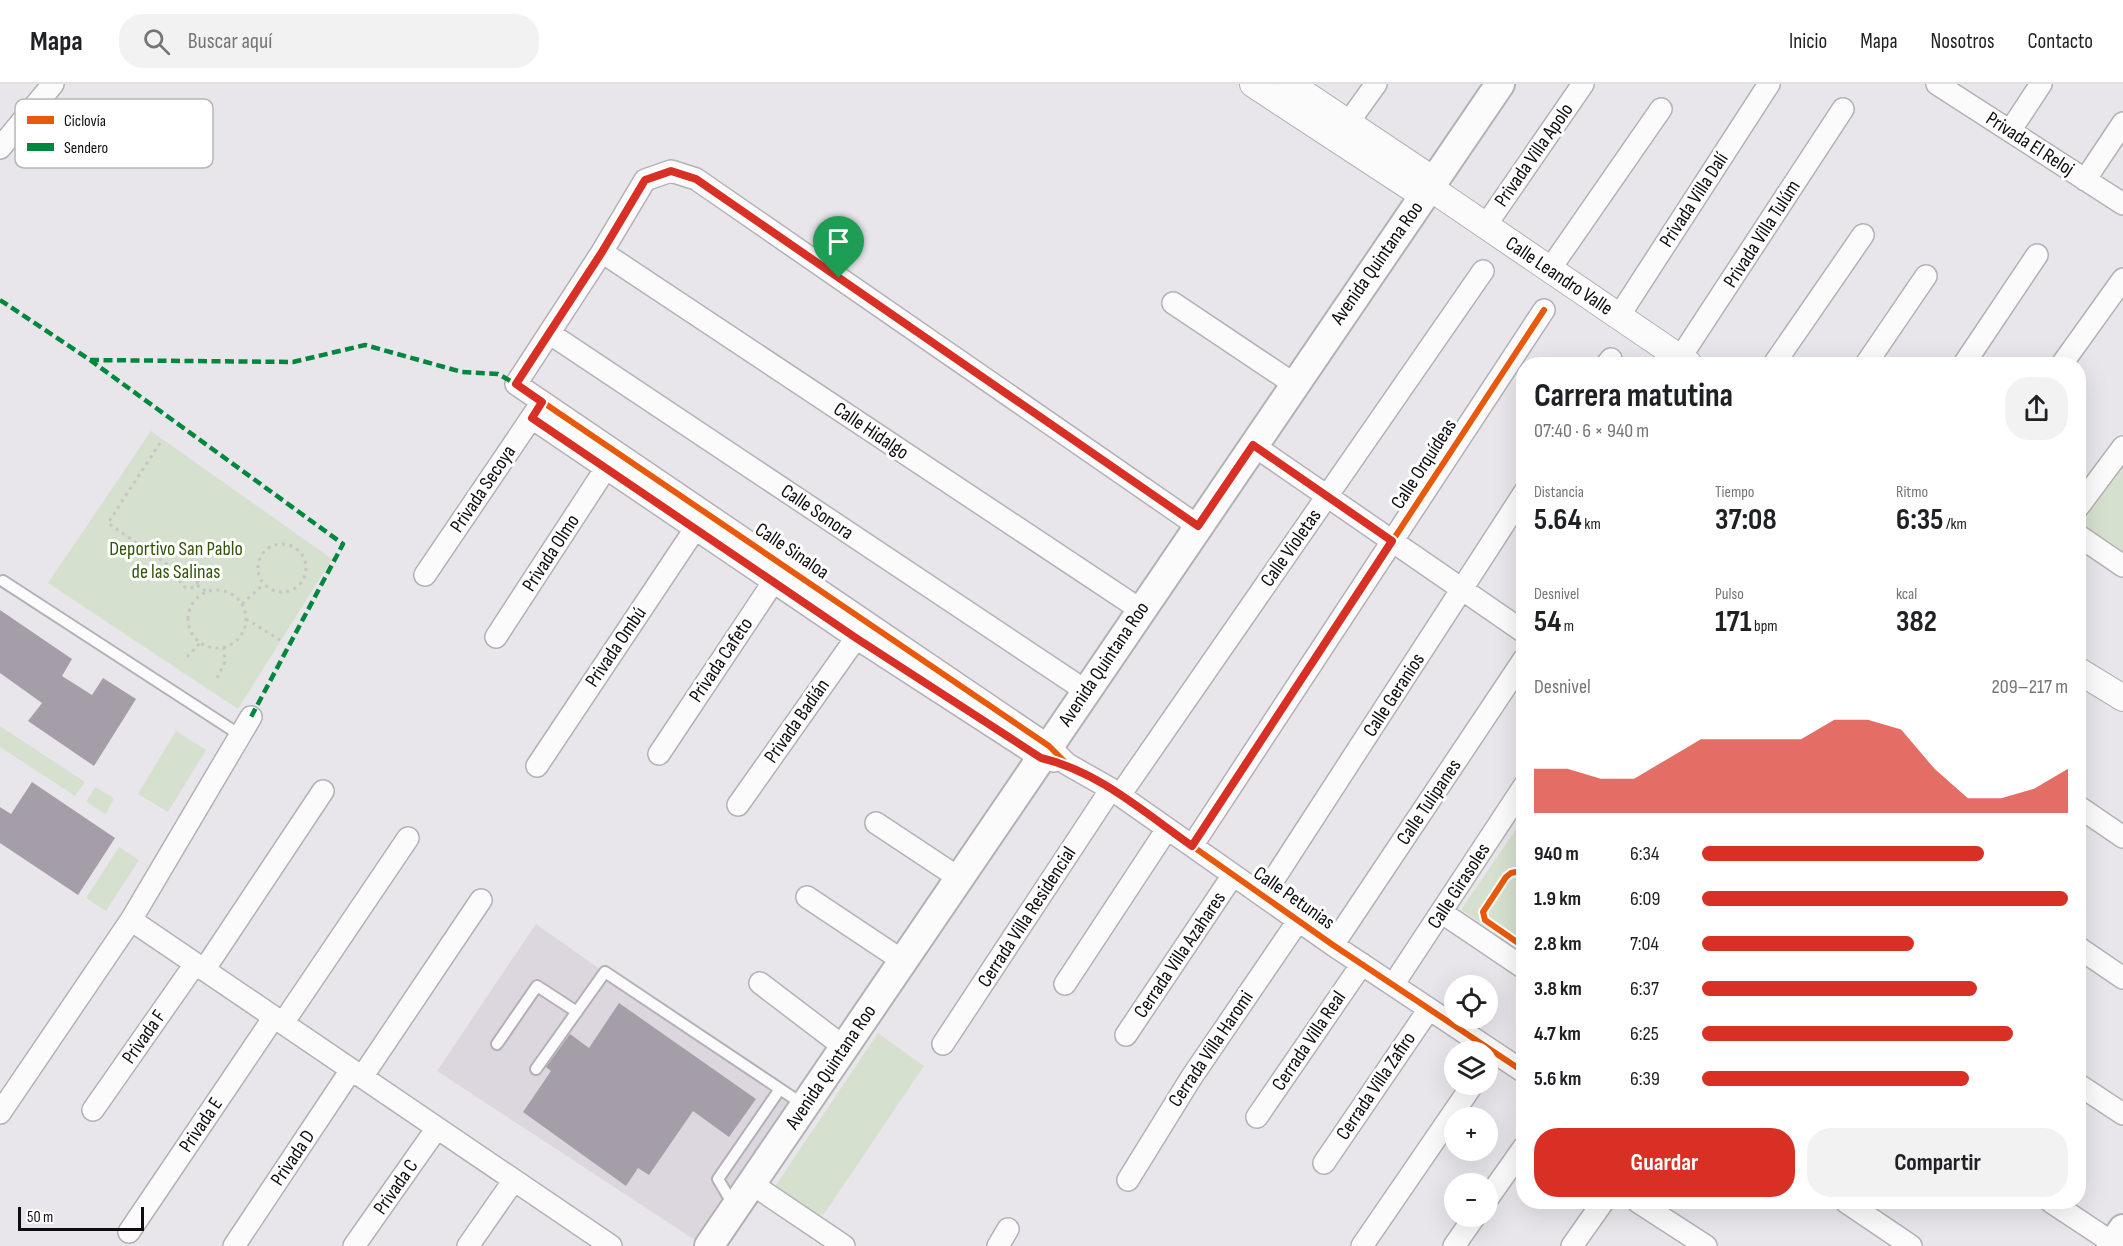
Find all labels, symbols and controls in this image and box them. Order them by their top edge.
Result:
search box [119,14,539,68]
text: Mapa [30,25,83,58]
icon: search [140,25,173,58]
text: Buscar aquí [188,28,272,55]
text: Inicio [1789,29,1827,54]
text: Mapa [1860,29,1898,54]
text: Nosotros [1931,29,1995,54]
text: Contacto [2028,29,2093,54]
legend [15,99,213,168]
street label: Privada Villa Apolo [1490,99,1578,211]
street label: Privada El Reloj [1982,107,2078,181]
text: Ciclovía [64,112,106,131]
text: Sendero [64,139,108,158]
street label: Privada Villa Dalí [1654,148,1734,252]
street label: Privada Villa Tulúm [1718,176,1806,292]
street label: Avenida Quintana Roo [1325,197,1428,330]
pin [813,216,864,278]
icon: arrive [822,225,855,258]
street label: Calle Leandro Valle [1501,231,1617,321]
text: Carrera matutina [1534,376,1733,416]
button: share [2005,377,2068,440]
street label: Calle Hidalgo [829,397,913,465]
street label: Calle Orquídeas [1386,414,1462,514]
text: 07:40 · 6 × 940 m [1534,419,1649,443]
street label: Privada Secoya [445,441,521,537]
street label: Calle Sonora [776,479,858,545]
text: Distancia [1534,483,1584,502]
text: Tiempo [1715,483,1754,502]
text: Ritmo [1896,483,1928,502]
text: 5.64 [1534,502,1582,538]
text: 37:08 [1715,502,1777,538]
text: 6:35 [1896,502,1943,538]
street label: Calle Violetas [1256,505,1326,591]
street label: Privada Olmo [517,510,585,596]
text: km [1582,515,1601,534]
text: /km [1943,515,1967,534]
street label: Calle Sinaloa [750,518,834,584]
park label: Deportivo San Pablo de las Salinas [109,537,243,584]
text: Desnivel [1534,585,1579,604]
text: Pulso [1715,585,1744,604]
text: kcal [1896,585,1917,604]
street label: Avenida Quintana Roo [1053,597,1154,732]
street label: Privada Ombú [580,602,652,692]
text: 54 [1534,604,1561,640]
text: 171 [1715,604,1751,640]
text: 382 [1896,604,1937,640]
street label: Privada Cafeto [684,613,758,707]
text: m [1561,617,1574,636]
text: bpm [1751,617,1778,636]
street label: Calle Geranios [1358,649,1430,741]
street label: Privada Badián [759,674,835,768]
text: Desnivel [1534,675,1591,699]
text: 209–217 m [1992,675,2068,699]
street label: Calle Tulipanes [1392,755,1466,849]
street label: Calle Girasoles [1423,839,1495,933]
street label: Cerrada Villa Residencial [973,842,1081,992]
text: 940 m [1534,842,1579,866]
text: 6:34 [1630,842,1659,866]
street label: Calle Petunias [1249,861,1339,935]
street label: Cerrada Villa Azahares [1129,887,1231,1023]
text: 1.9 km [1534,887,1581,911]
text: 6:09 [1630,887,1660,911]
text: 2.8 km [1534,932,1582,956]
text: 7:04 [1630,932,1659,956]
map controls [1444,975,1498,1227]
button: locate [1444,975,1498,1029]
text: 3.8 km [1534,977,1582,1001]
text: 6:37 [1630,977,1659,1001]
street label: Cerrada Villa Haromi [1163,986,1259,1112]
street label: Cerrada Villa Real [1267,987,1351,1095]
street label: Avenida Quintana Roo [780,1000,881,1135]
street label: Privada F [117,1005,171,1069]
text: 4.7 km [1534,1022,1581,1046]
text: 6:25 [1630,1022,1659,1046]
street label: Cerrada Villa Zafiro [1331,1028,1421,1144]
button: layers [1444,1041,1498,1095]
text: 5.6 km [1534,1067,1581,1091]
text: 6:39 [1630,1067,1660,1091]
street label: Privada E [174,1093,228,1157]
button: + [1444,1107,1498,1161]
street label: Privada D [266,1126,320,1190]
button: Guardar [1534,1128,1795,1197]
button: Compartir [1807,1128,2068,1197]
street label: Privada C [368,1155,424,1219]
button: − [1444,1173,1498,1227]
scale bar [18,1204,144,1232]
text: 50 m [27,1208,53,1227]

